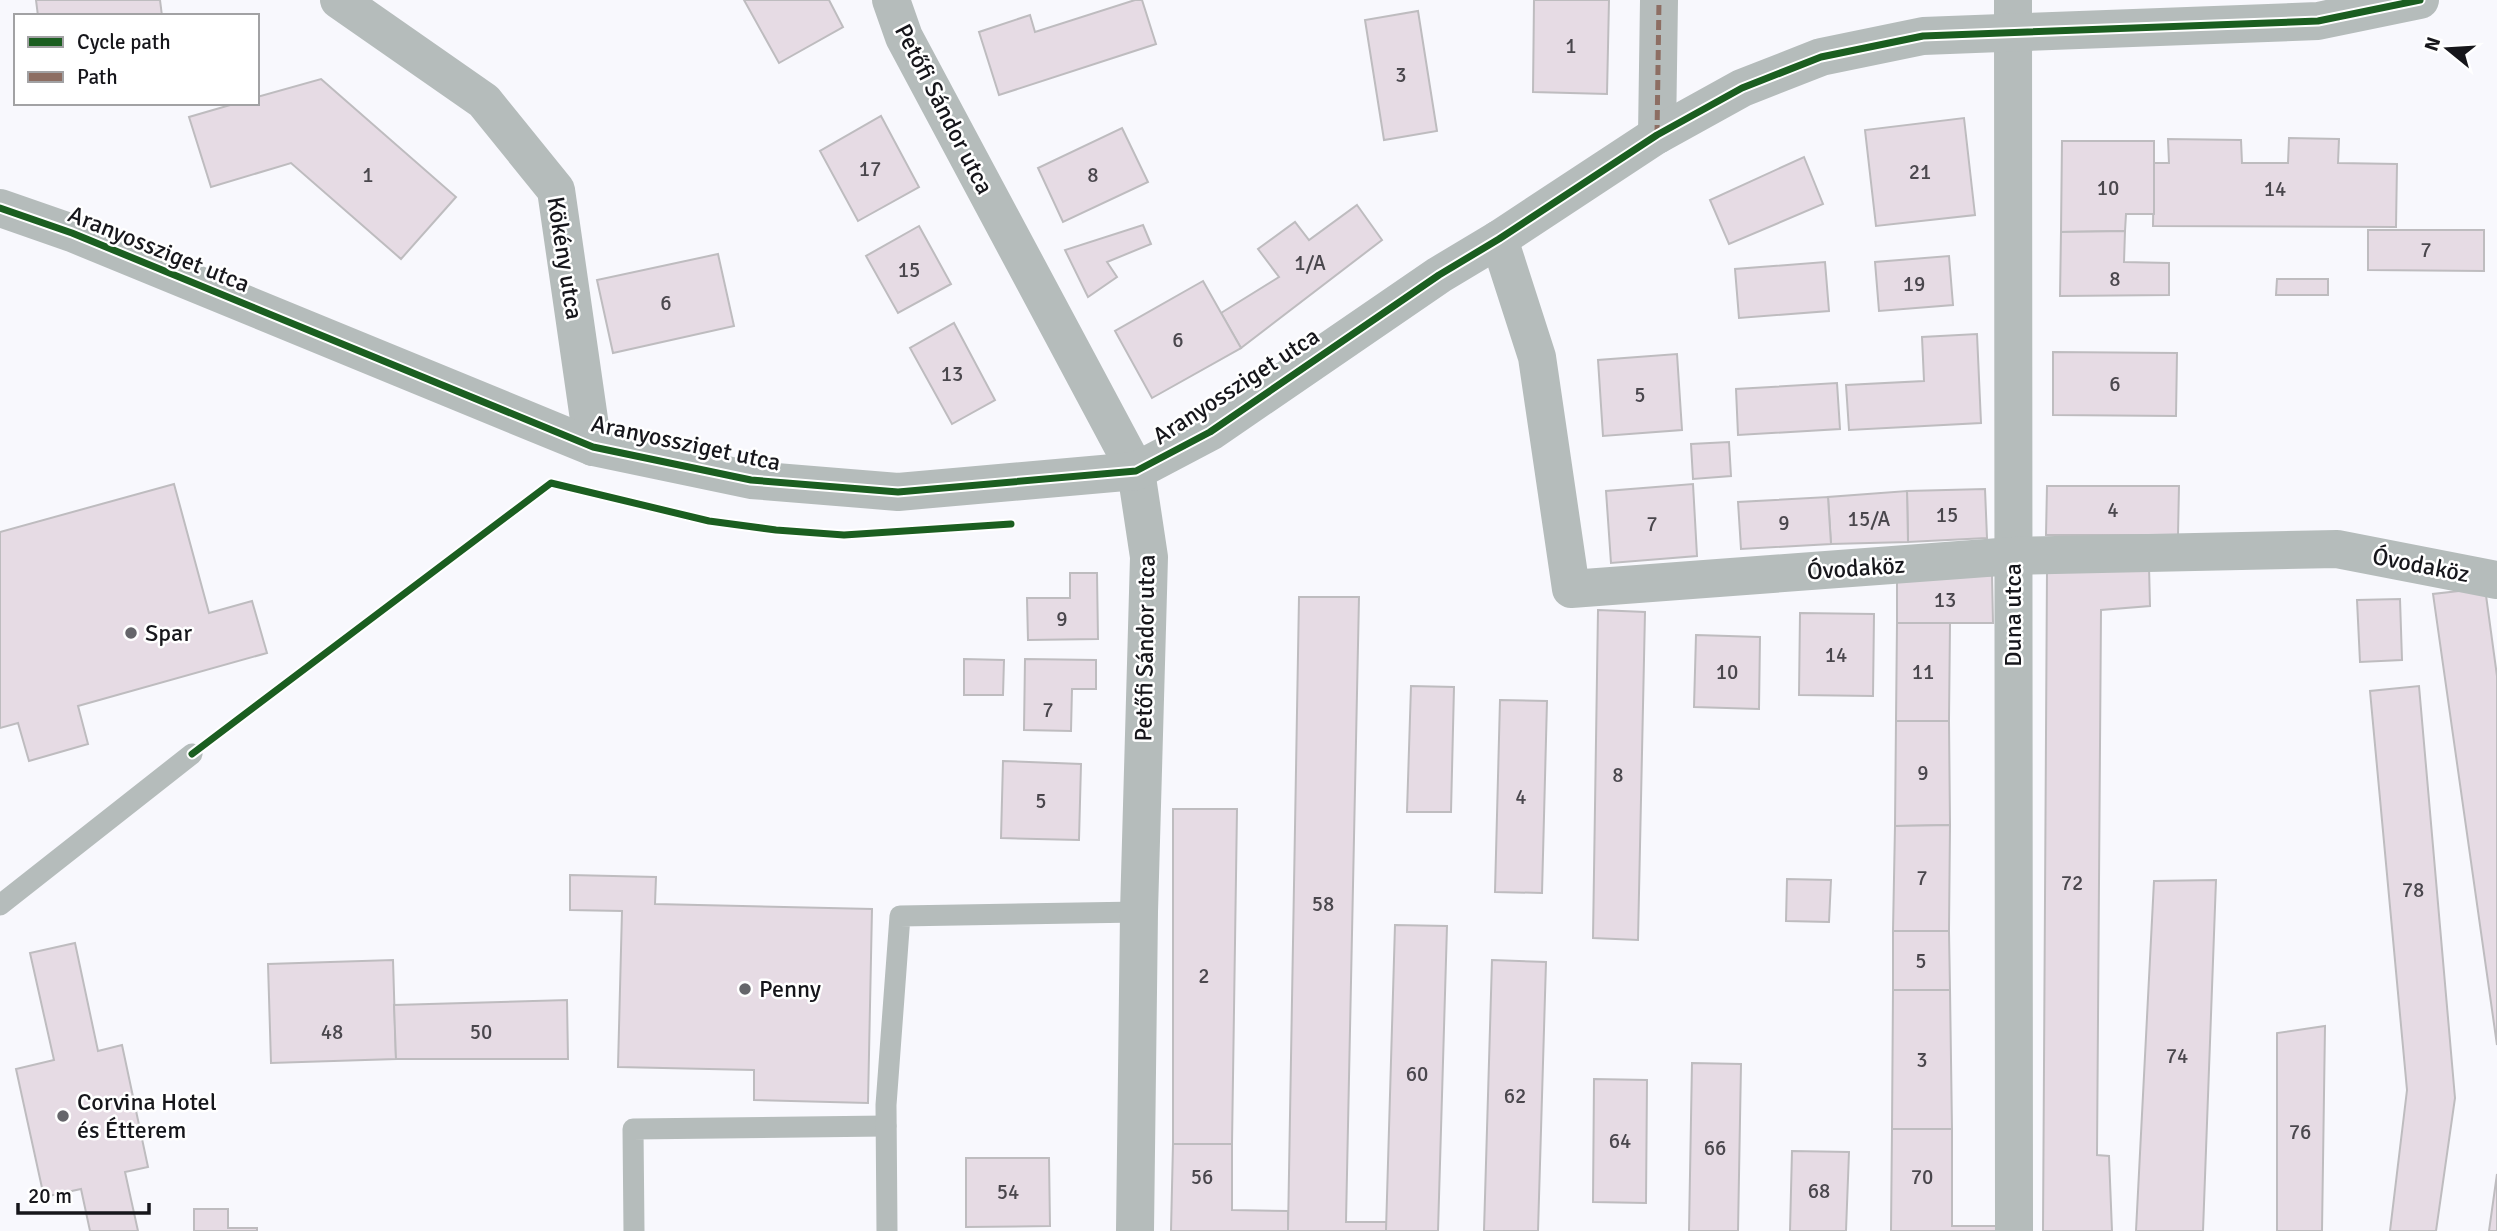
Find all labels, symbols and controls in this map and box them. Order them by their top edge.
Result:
legend [14,14,259,105]
north arrow [2413,14,2483,84]
street label: Petőfi Sándor utca [888,19,1000,199]
text: Cycle path [77,29,171,55]
house number: 1 [1565,33,1577,59]
text: N [2419,34,2446,54]
house number: 3 [1395,62,1407,88]
text: Path [77,64,118,90]
house number: 17 [859,156,881,182]
house number: 21 [1909,159,1931,185]
house number: 1 [362,162,374,188]
house number: 8 [1087,162,1099,188]
house number: 10 [2097,175,2119,201]
house number: 14 [2264,176,2286,202]
street label: Kökény utca [540,194,590,322]
street label: Aranyossziget utca [64,199,254,299]
house number: 7 [2420,237,2432,263]
house number: 1/A [1294,250,1326,276]
house number: 15 [898,257,920,283]
house number: 8 [2109,266,2121,292]
house number: 19 [1903,271,1925,297]
house number: 6 [660,290,672,316]
street label: Aranyossziget utca [1147,321,1325,451]
house number: 6 [1172,327,1184,353]
house number: 13 [941,361,963,387]
house number: 6 [2109,371,2121,397]
house number: 5 [1634,382,1646,408]
street label: Aranyossziget utca [588,408,784,478]
house number: 4 [2107,497,2119,523]
house number: 15 [1936,502,1958,528]
house number: 15/A [1848,506,1891,532]
house number: 9 [1778,510,1790,536]
house number: 7 [1646,511,1658,537]
street label: Óvodaköz [2370,541,2472,589]
street label: Óvodaköz [1806,550,1906,586]
street label: Petőfi Sándor utca [1128,554,1162,742]
street label: Duna utca [1998,563,2028,667]
house number: 13 [1934,587,1956,613]
house number: 9 [1056,606,1068,632]
place label: Spar [145,618,192,648]
marker: Spar [123,625,139,641]
house number: 14 [1825,642,1847,668]
house number: 10 [1716,659,1738,685]
house number: 11 [1912,659,1934,685]
house number: 7 [1042,697,1054,723]
house number: 9 [1917,760,1929,786]
house number: 8 [1612,762,1624,788]
house number: 4 [1515,784,1527,810]
house number: 5 [1035,788,1047,814]
house number: 7 [1916,865,1928,891]
house number: 72 [2061,870,2083,896]
house number: 78 [2402,877,2424,903]
house number: 58 [1312,891,1334,917]
house number: 5 [1915,948,1927,974]
house number: 2 [1198,963,1210,989]
place label: Penny [759,974,821,1004]
marker: Penny [737,981,753,997]
house number: 48 [321,1019,343,1045]
house number: 50 [470,1019,492,1045]
house number: 74 [2166,1043,2188,1069]
house number: 3 [1916,1047,1928,1073]
house number: 60 [1406,1061,1428,1087]
house number: 62 [1504,1083,1526,1109]
place label: Corvina Hotel és Étterem [77,1087,217,1145]
marker: Corvina Hotel és Étterem [55,1108,71,1124]
house number: 76 [2289,1119,2311,1145]
house number: 64 [1609,1128,1631,1154]
house number: 66 [1704,1135,1726,1161]
house number: 56 [1191,1164,1213,1190]
house number: 70 [1911,1164,1933,1190]
scale bar [18,1172,149,1216]
house number: 68 [1808,1178,1830,1204]
house number: 54 [997,1179,1019,1205]
text: 20 m [28,1183,72,1209]

